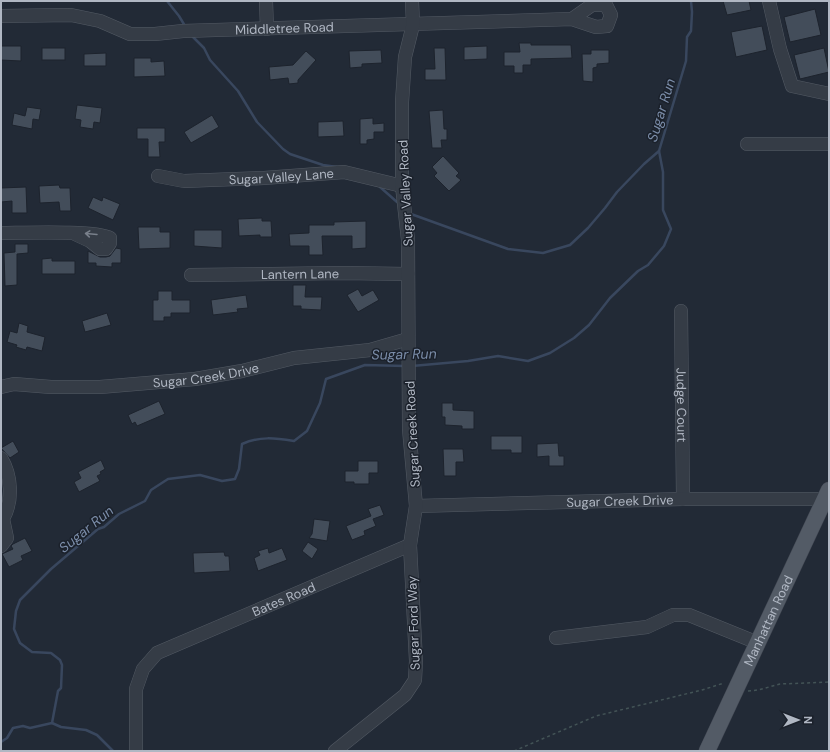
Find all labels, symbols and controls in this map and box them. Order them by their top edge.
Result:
street label: Middletree Road [235,18,334,38]
water label: Sugar Run [643,76,679,144]
street label: Sugar Valley Road [394,139,417,247]
street label: Sugar Valley Lane [229,165,335,188]
one-way arrow [85,231,98,238]
street label: Lantern Lane [261,265,339,283]
water label: Sugar Run [371,344,437,364]
street label: Sugar Creek Drive [152,359,261,392]
street label: Judge Court [673,368,690,442]
street label: Sugar Creek Road [401,380,424,488]
street label: Sugar Creek Drive [566,491,674,511]
water label: Sugar Run [55,501,117,557]
street label: Manhattan Road [740,573,797,669]
street label: Sugar Ford Way [403,576,424,670]
street label: Bates Road [249,578,318,620]
north arrow [778,700,818,740]
text: N [801,716,815,724]

